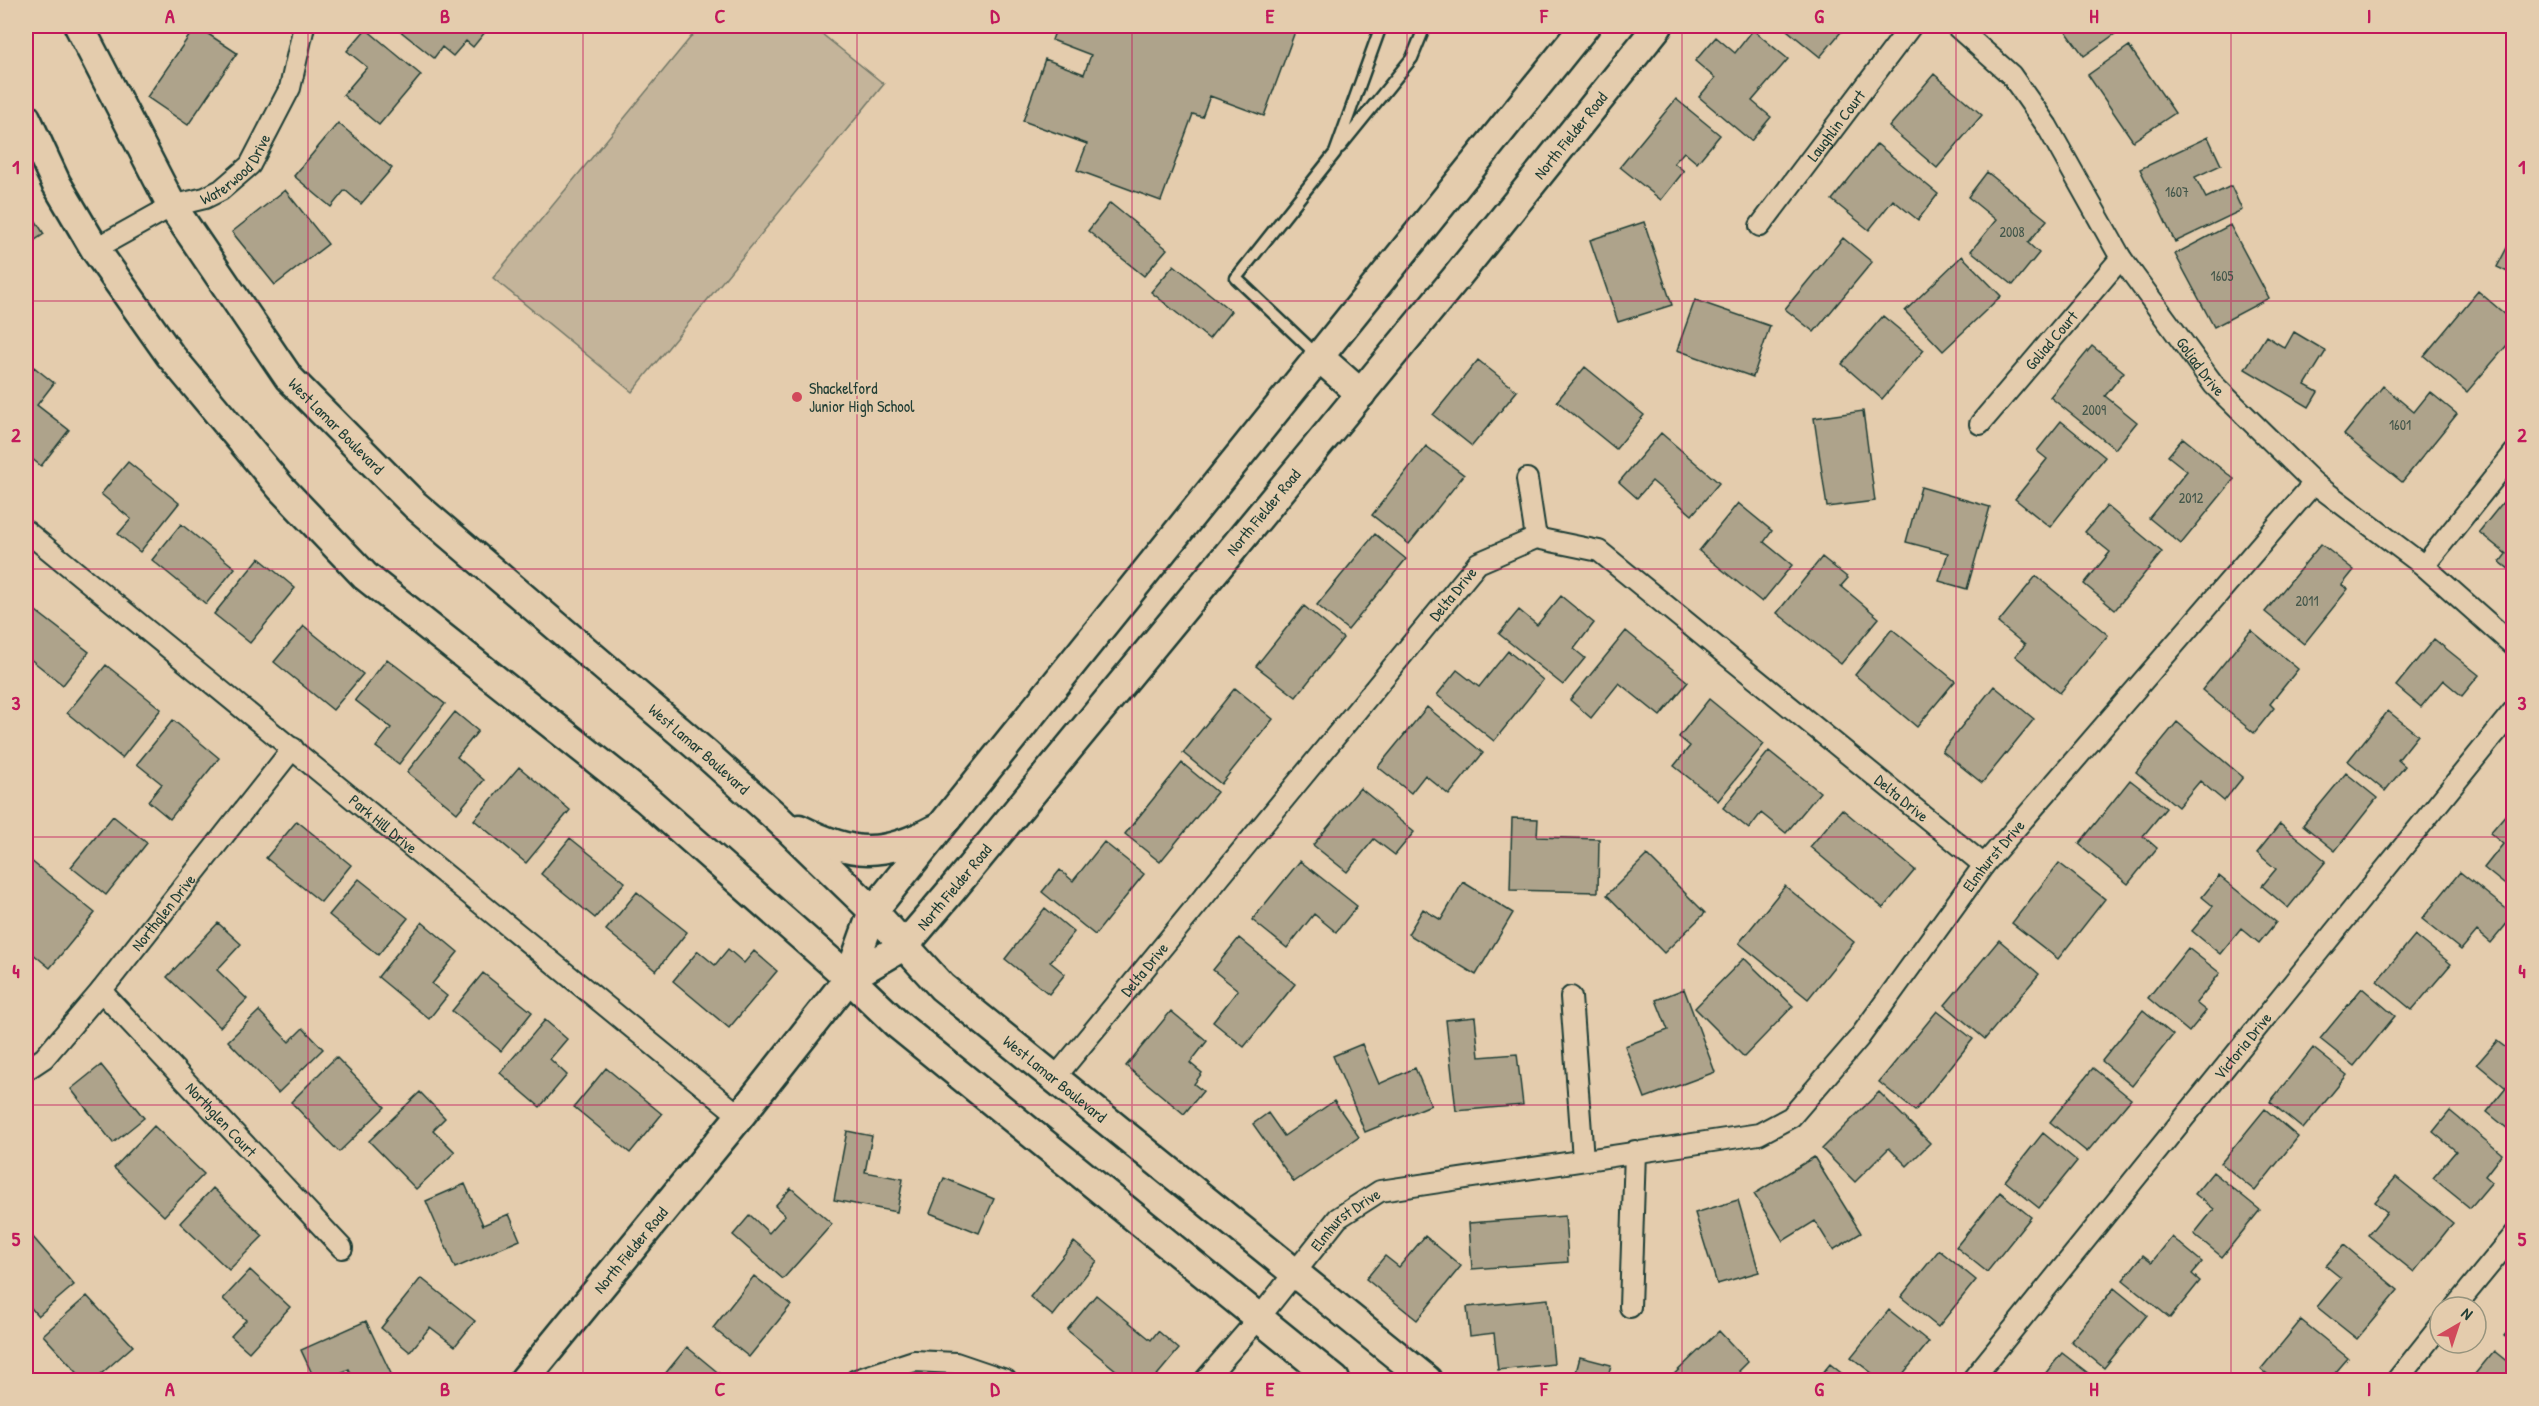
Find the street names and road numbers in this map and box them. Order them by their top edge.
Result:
street label: Laughlin Court [1802,85,1870,166]
street label: North Fielder Road [1529,87,1612,184]
street label: Waterwood Drive [196,129,276,210]
street label: Goliad Court [2020,305,2083,375]
street label: Goliad Drive [2171,333,2230,401]
street label: West Lamar Boulevard [284,373,389,479]
street label: North Fielder Road [1221,464,1305,560]
street label: Delta Drive [1424,562,1482,625]
street label: West Lamar Boulevard [644,699,754,799]
street label: Delta Drive [1870,769,1934,827]
street label: Park Hill Drive [345,789,423,859]
street label: Elmhurst Drive [1957,814,2030,896]
street label: North Fielder Road [912,839,996,935]
street label: Northglen Drive [126,869,201,955]
street label: Delta Drive [1115,937,1173,1001]
street label: Victoria Drive [2209,1007,2277,1084]
street label: West Lamar Boulevard [999,1030,1112,1127]
street label: Northglen Court [181,1077,262,1162]
street label: Elmhurst Drive [1305,1183,1385,1256]
street label: North Fielder Road [588,1202,672,1298]

